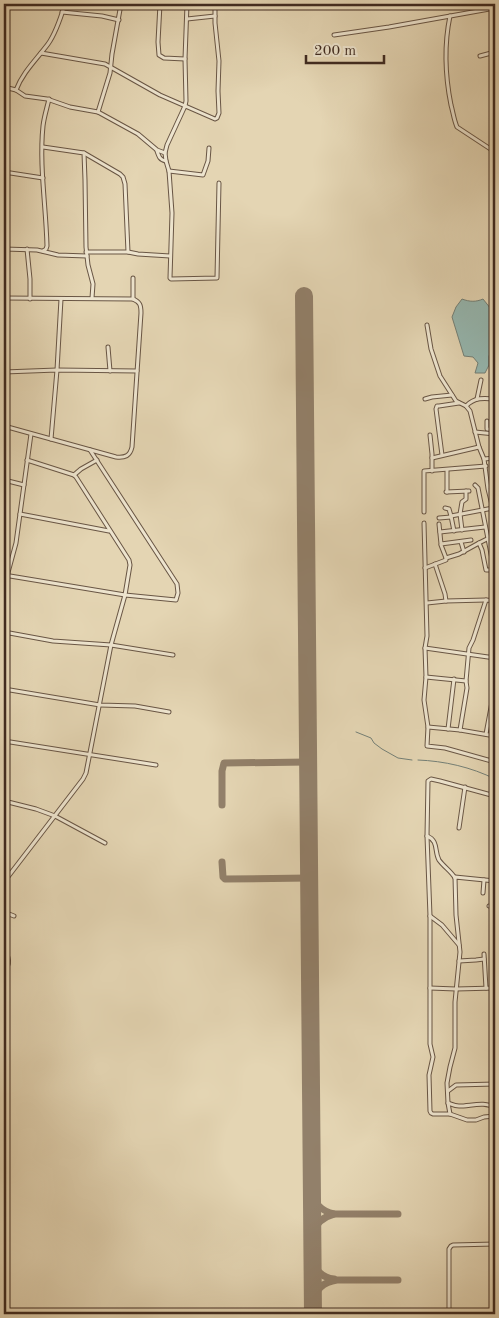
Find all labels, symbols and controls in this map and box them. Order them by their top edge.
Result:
scale bar [306,32,384,64]
text: 200 m [314,44,356,59]

